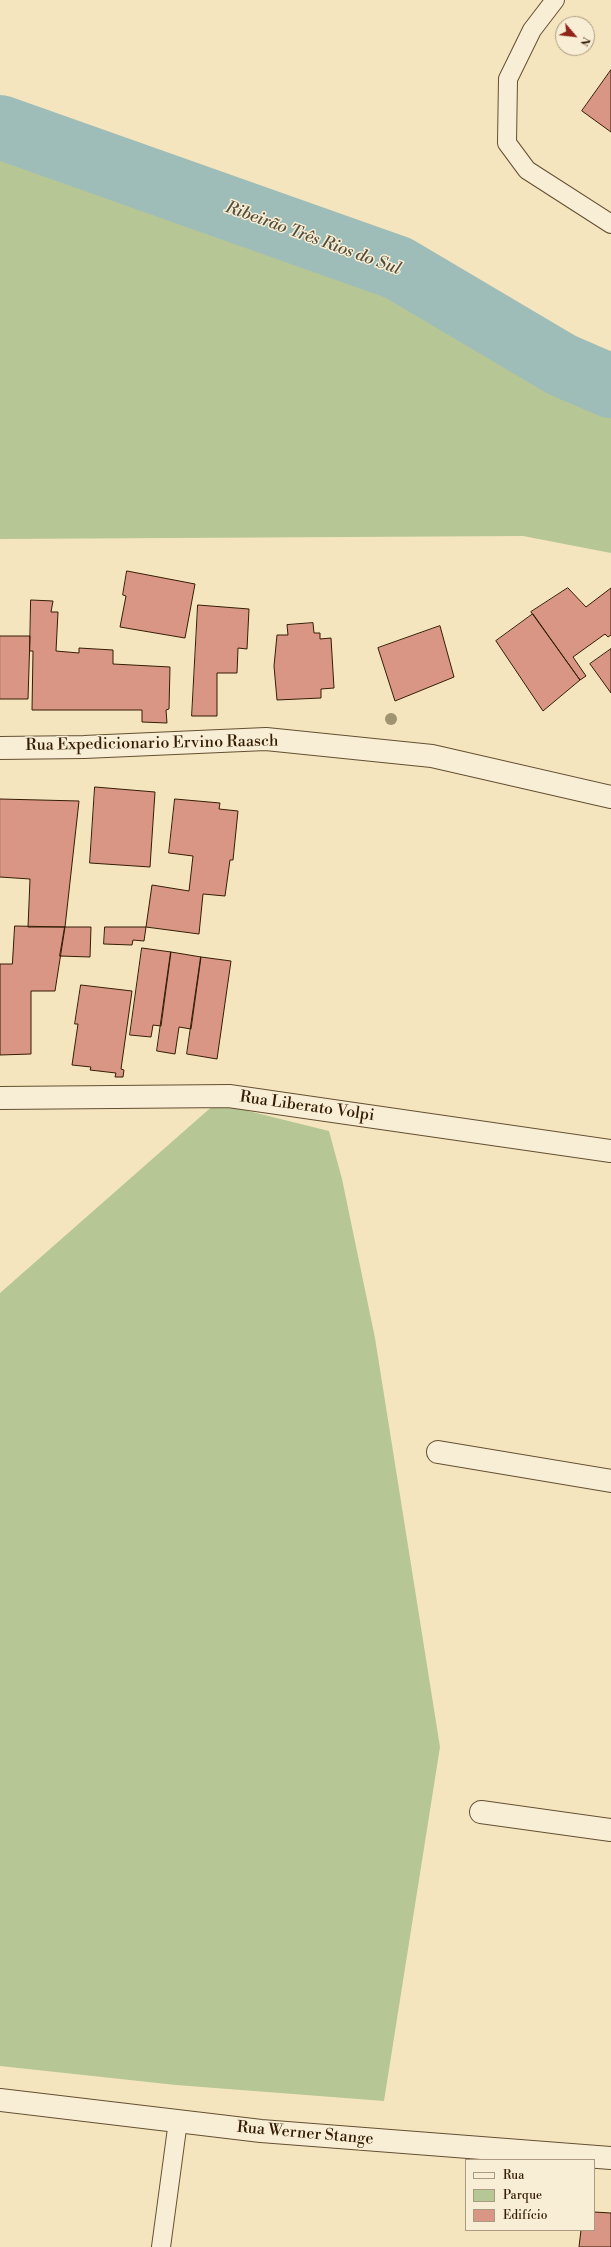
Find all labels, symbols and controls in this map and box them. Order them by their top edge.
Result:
north arrow [555,16,595,56]
text: N [576,34,593,48]
water label: Ribeirão Três Rios do Sul [222,198,404,280]
street label: Rua Expedicionario Ervino Raasch [25,732,279,756]
street label: Rua Liberato Volpi [239,1088,375,1126]
street label: Rua Werner Stange [236,2118,374,2150]
legend [465,2159,595,2231]
text: Rua [503,2168,524,2183]
text: Parque [503,2188,542,2203]
text: Edifício [503,2208,547,2223]

